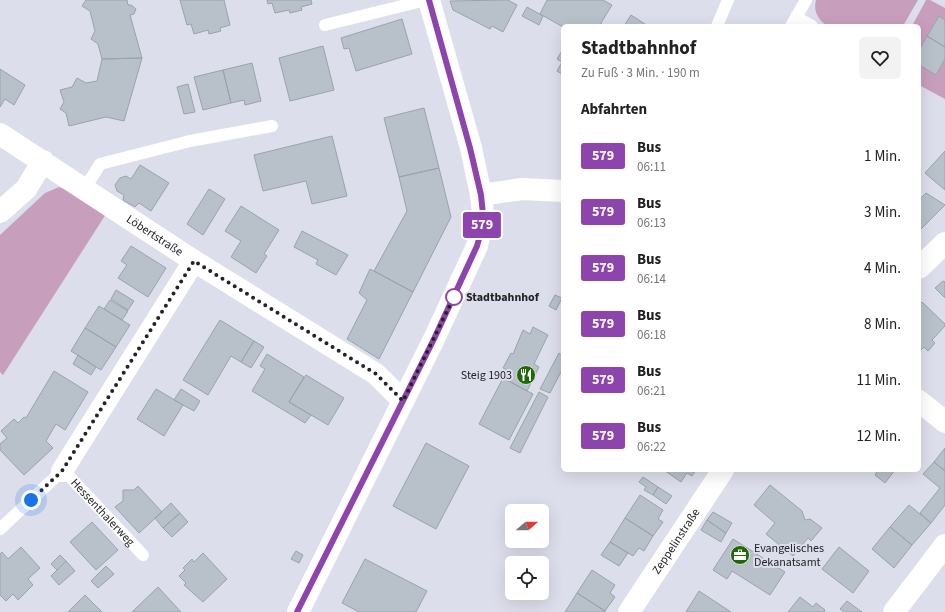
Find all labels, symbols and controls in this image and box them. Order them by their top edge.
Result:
text: Stadtbahnhof [581,35,696,62]
button: heart [859,37,901,79]
text: Zu Fuß · 3 Min. · 190 m [581,64,700,82]
text: Abfahrten [581,99,647,120]
text: Bus [637,137,661,158]
text: 579 [592,146,614,166]
text: 1 Min. [864,146,901,167]
text: 06:11 [637,158,666,176]
text: Bus [637,193,661,214]
text: 579 [592,202,614,222]
text: 3 Min. [864,202,901,223]
street label: Löbertstraße [123,211,186,261]
line badge: 579 [459,212,505,238]
text: 06:13 [637,214,666,232]
text: 579 [471,215,493,235]
text: Bus [637,249,661,270]
text: 579 [592,258,614,278]
text: 4 Min. [864,258,901,279]
text: 06:14 [637,270,666,288]
marker: Stadtbahnhof [445,288,463,306]
place label: Stadtbahnhof [466,289,540,306]
text: Bus [637,305,661,326]
text: 579 [592,314,614,334]
text: 8 Min. [864,314,901,335]
text: 06:18 [637,326,666,344]
text: Bus [637,361,661,382]
restaurant icon: Steig 1903 [515,364,537,386]
place label: Steig 1903 [461,367,512,384]
text: 579 [592,370,614,390]
text: 11 Min. [857,370,901,391]
text: 06:21 [637,382,666,400]
text: Bus [637,417,661,438]
text: 579 [592,426,614,446]
text: 12 Min. [857,426,901,447]
text: 06:22 [637,438,666,456]
street label: Hessenthalerweg [67,475,138,550]
your location [21,490,41,510]
north arrow [505,504,549,548]
map controls [505,504,549,600]
street label: Zeppelinstraße [648,505,704,578]
place label: Evangelisches Dekanatsamt [754,540,824,571]
office icon: Evangelisches Dekanatsamt [729,544,751,566]
button: locate [505,556,549,600]

